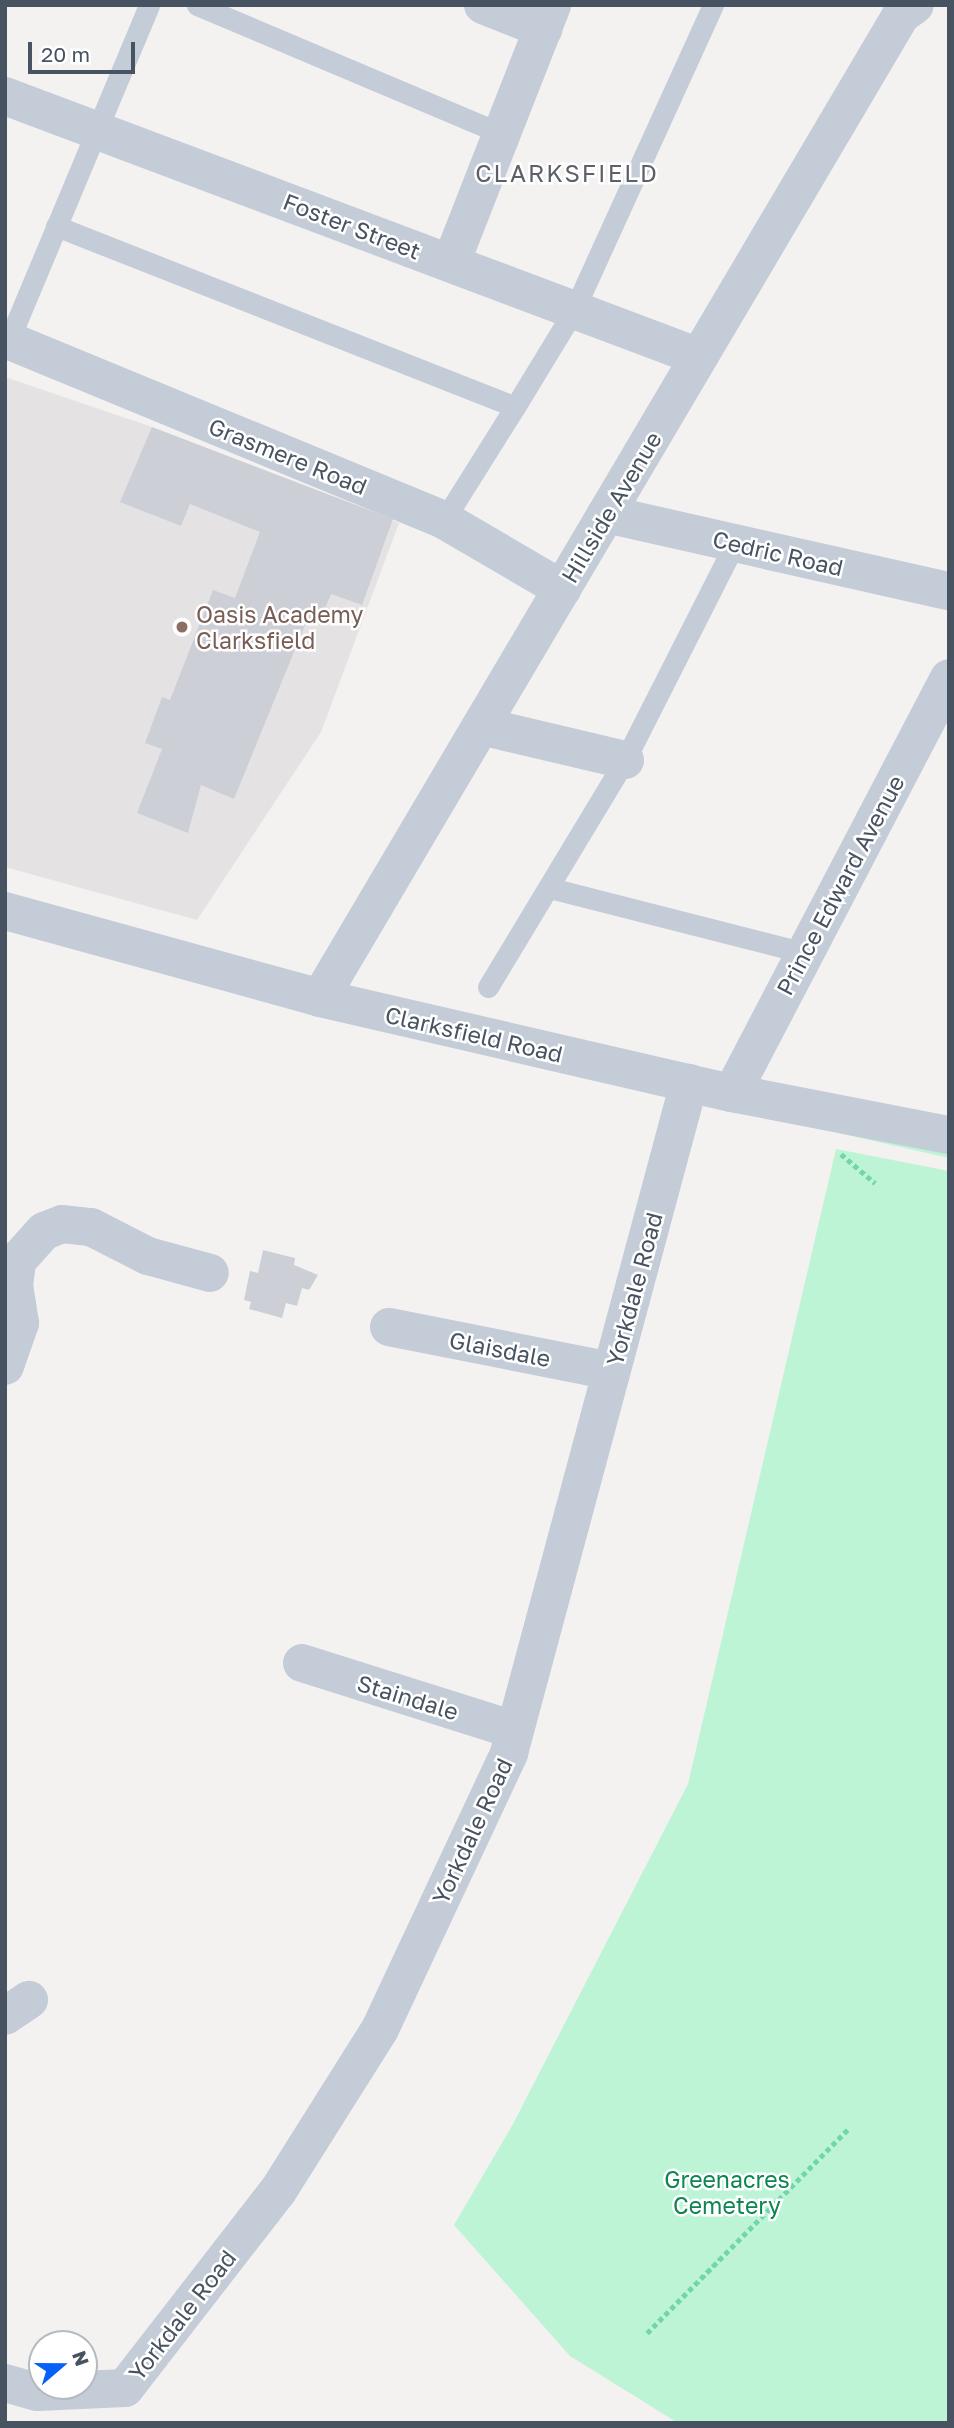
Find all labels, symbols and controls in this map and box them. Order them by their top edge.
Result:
scale bar [32,28,138,72]
text: 20 m [41,41,90,67]
district label: CLARKSFIELD [477,159,657,187]
street label: Foster Street [279,187,425,265]
street label: Grasmere Road [205,412,371,500]
street label: Hillside Avenue [555,427,667,587]
street label: Cedric Road [710,525,846,581]
place label: Oasis Academy Clarksfield [196,600,363,654]
marker: Oasis Academy Clarksfield [174,619,190,635]
street label: Prince Edward Avenue [770,770,910,1000]
street label: Clarksfield Road [383,1000,565,1068]
street label: Yorkdale Road [600,1209,668,1369]
street label: Glaisdale [447,1326,553,1372]
street label: Staindale [354,1669,462,1725]
street label: Yorkdale Road [426,1754,518,1908]
park label: Greenacres Cemetery [664,2165,790,2219]
street label: Yorkdale Road [123,2244,241,2386]
north arrow [28,2330,98,2400]
text: N [68,2348,95,2369]

